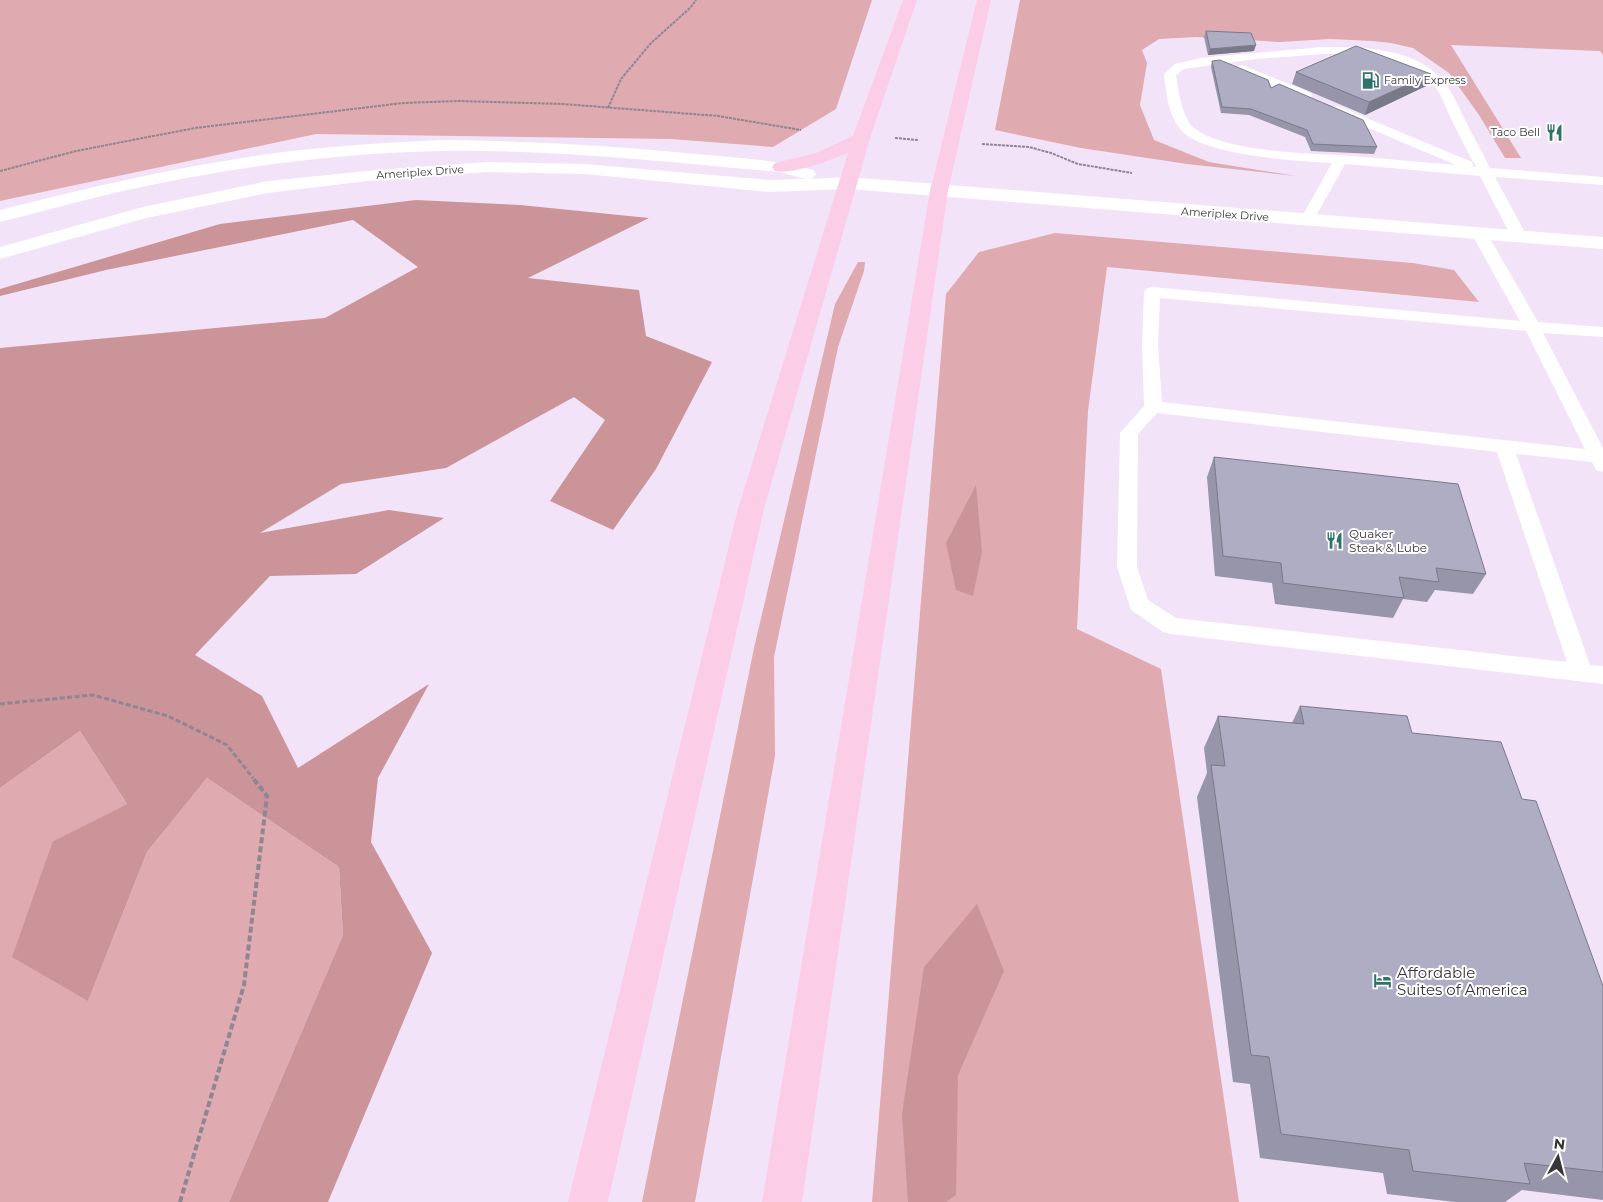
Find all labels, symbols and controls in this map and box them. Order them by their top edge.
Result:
fuel station icon: Family Express [1360,70,1380,90]
place label: Family Express [1384,73,1466,87]
restaurant icon: Taco Bell [1544,122,1564,142]
place label: Taco Bell [1491,125,1540,139]
street label: Ameriplex Drive [376,162,465,182]
street label: Ameriplex Drive [1181,204,1270,224]
place label: Quaker Steak & Lube [1349,526,1427,555]
restaurant icon: Quaker Steak & Lube [1325,530,1345,550]
place label: Affordable Suites of America [1397,963,1528,999]
hotel icon: Affordable Suites of America [1373,971,1393,991]
north arrow [1533,1132,1583,1182]
text: N [1553,1134,1566,1154]

